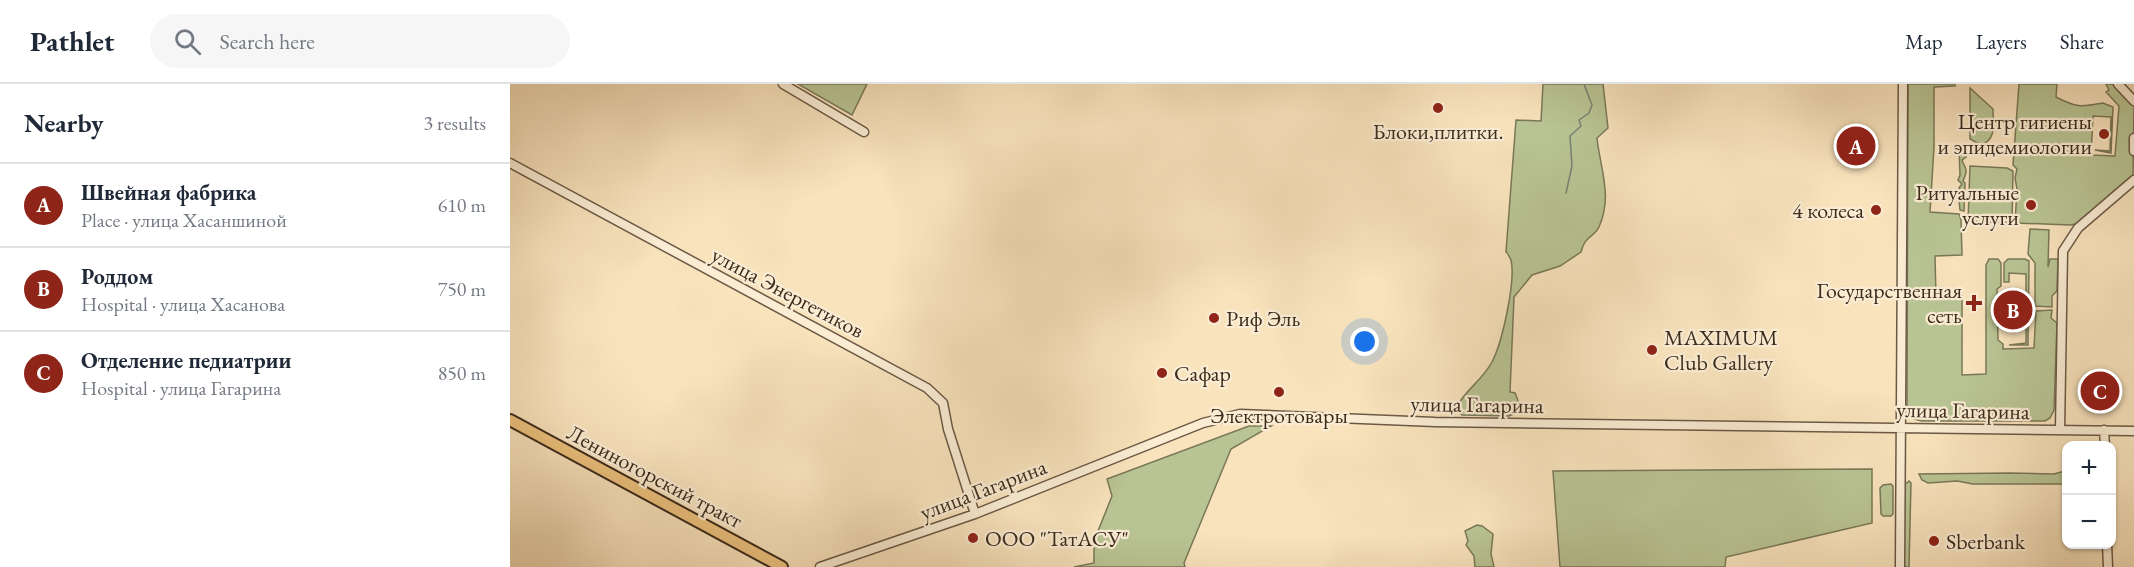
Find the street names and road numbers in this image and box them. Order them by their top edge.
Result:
street label: улица Энергетиков [706,240,869,345]
street label: улица Гагарина [1410,389,1544,420]
street label: улица Гагарина [1896,395,2030,426]
street label: Лениногорский тракт [562,418,748,535]
street label: улица Гагарина [916,452,1051,527]

